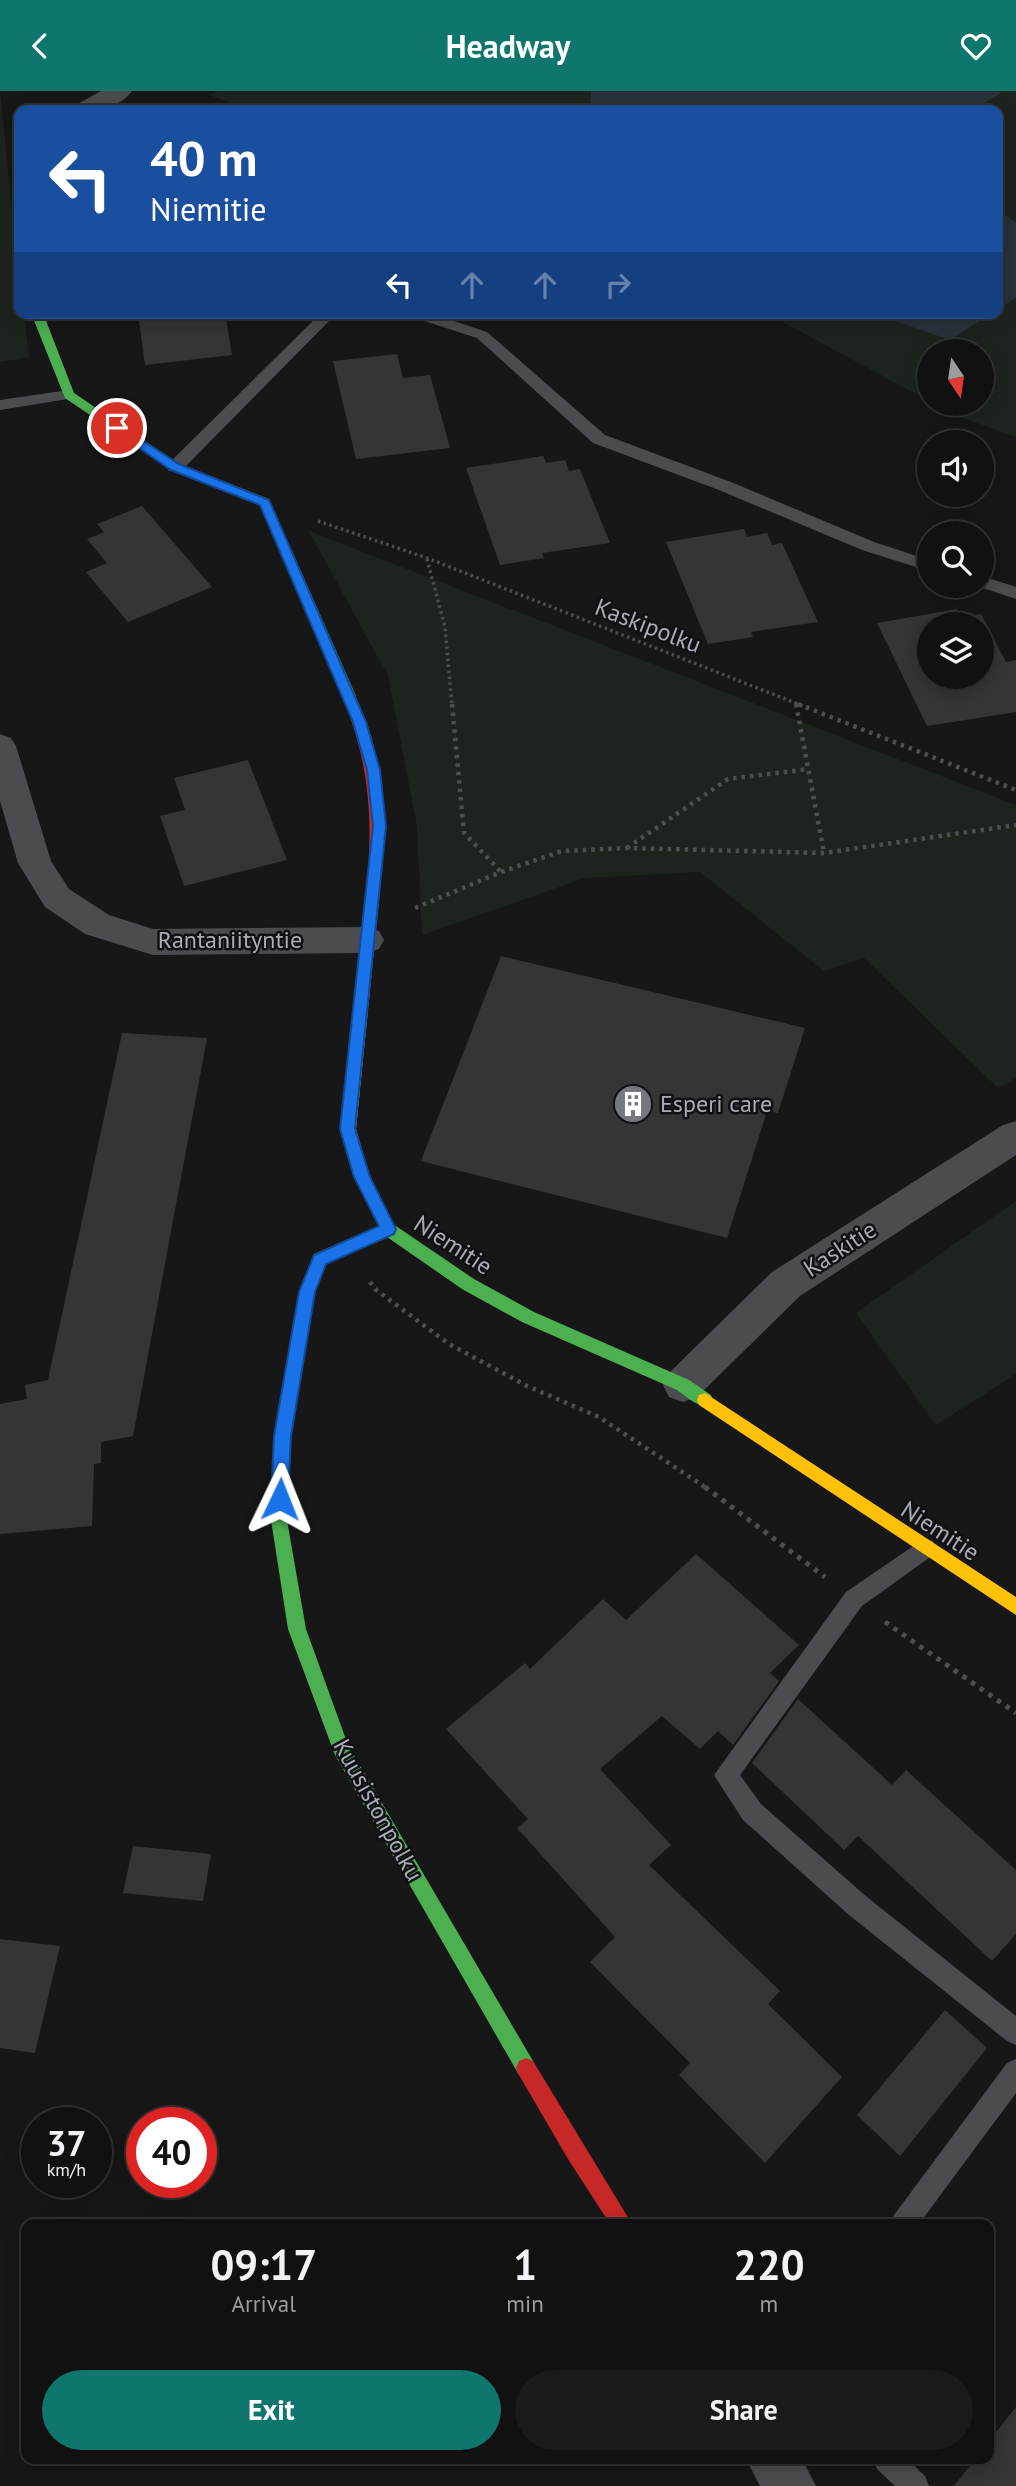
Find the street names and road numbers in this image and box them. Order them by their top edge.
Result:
street label: Kaskipolku [591,591,706,660]
street label: Rantaniityntie [158,924,302,955]
street label: Niemitie [408,1208,498,1281]
street label: Kaskitie [797,1214,882,1284]
street label: Niemitie [895,1494,985,1567]
street label: Kuusistonpolku [327,1733,430,1886]

